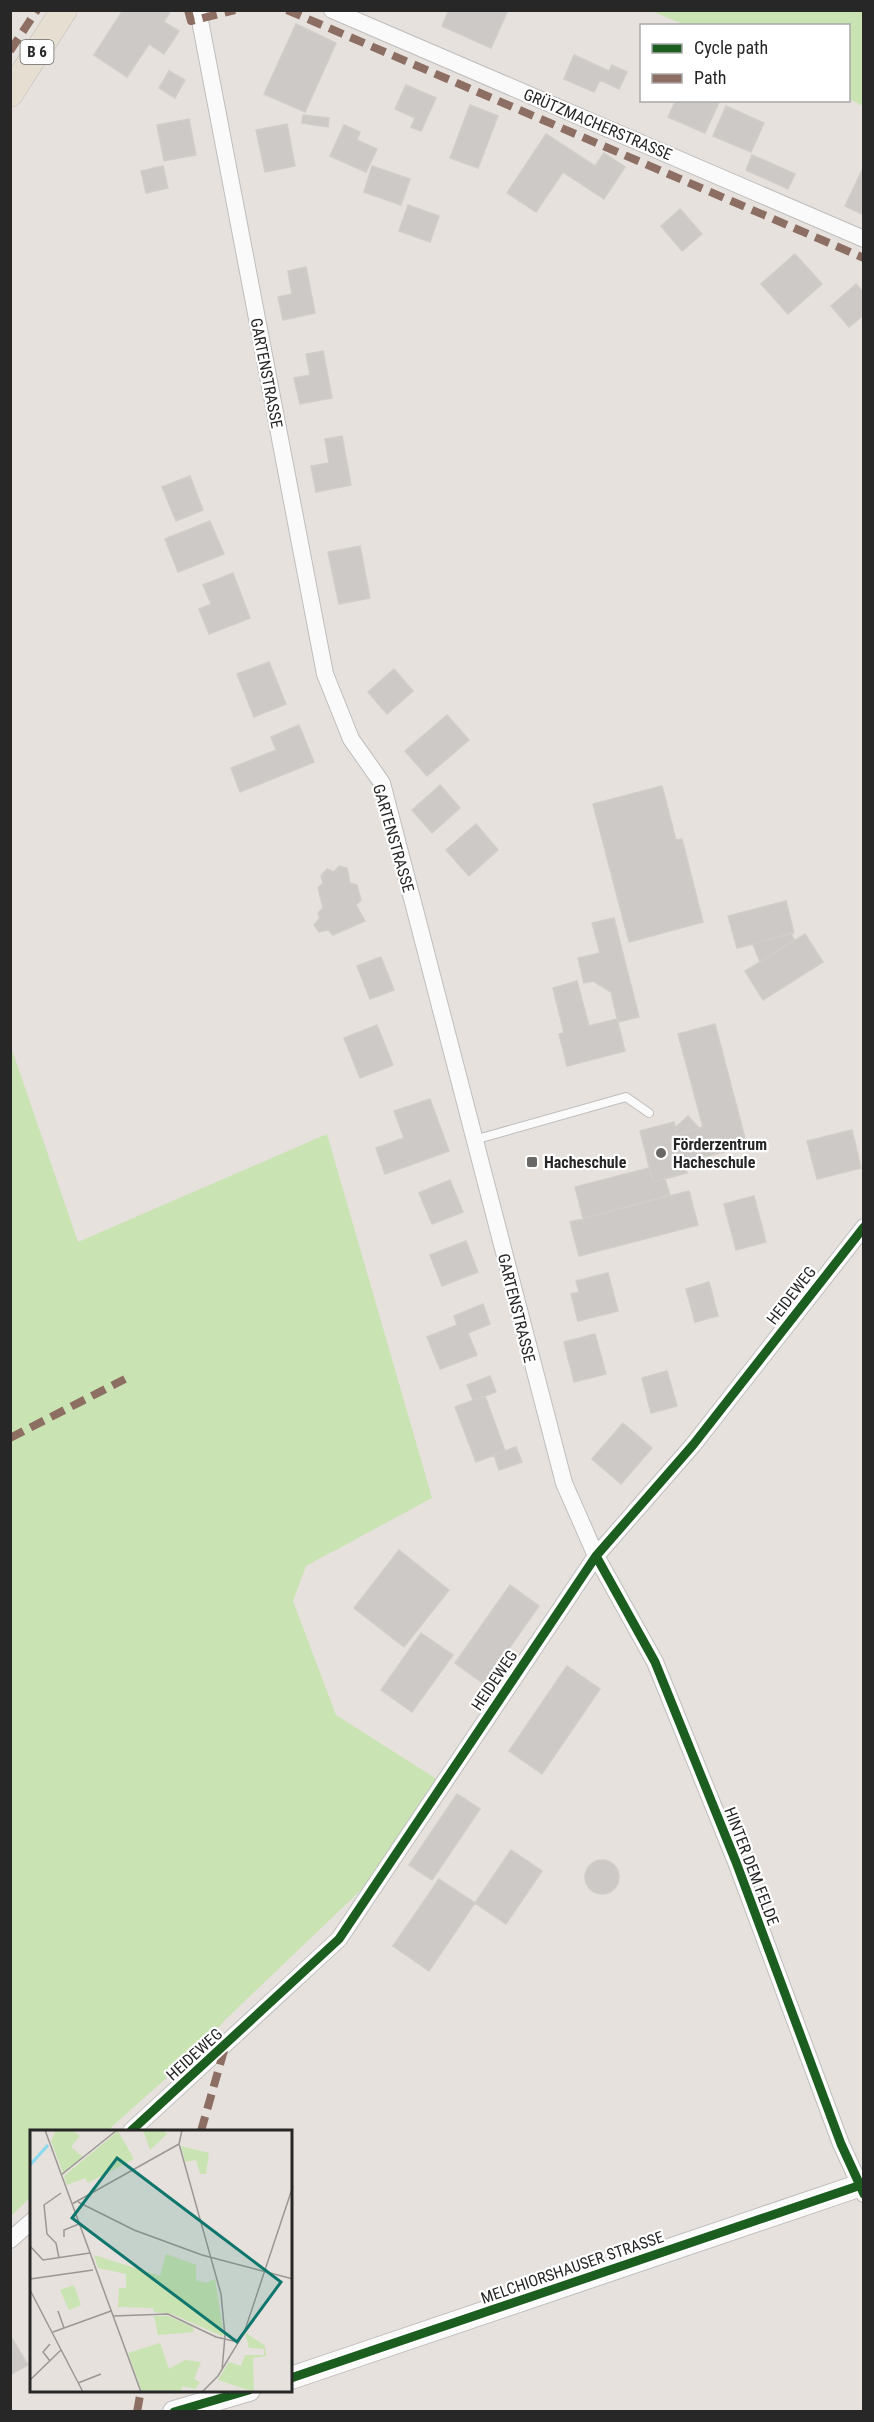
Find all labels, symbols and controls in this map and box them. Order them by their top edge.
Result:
legend [640,24,850,102]
text: Cycle path [694,37,768,58]
road number: B 6 [20,40,54,64]
text: Path [694,67,727,88]
street label: GRÜTZMACHERSTRASSE [521,85,675,164]
street label: GARTENSTRASSE [247,316,286,430]
street label: GARTENSTRASSE [369,782,418,894]
place label: Förderzentrum Hacheschule [673,1135,767,1172]
marker: Förderzentrum Hacheschule [654,1146,668,1160]
place label: Hacheschule [544,1153,627,1172]
marker: Hacheschule [525,1155,539,1169]
street label: GARTENSTRASSE [494,1252,539,1365]
street label: HEIDEWEG [763,1262,820,1328]
street label: HEIDEWEG [467,1647,521,1714]
street label: HINTER DEM FELDE [720,1804,783,1928]
street label: HEIDEWEG [163,2024,226,2084]
inset map [30,2130,292,2392]
street label: MELCHIORSHAUSER STRASSE [478,2227,666,2308]

